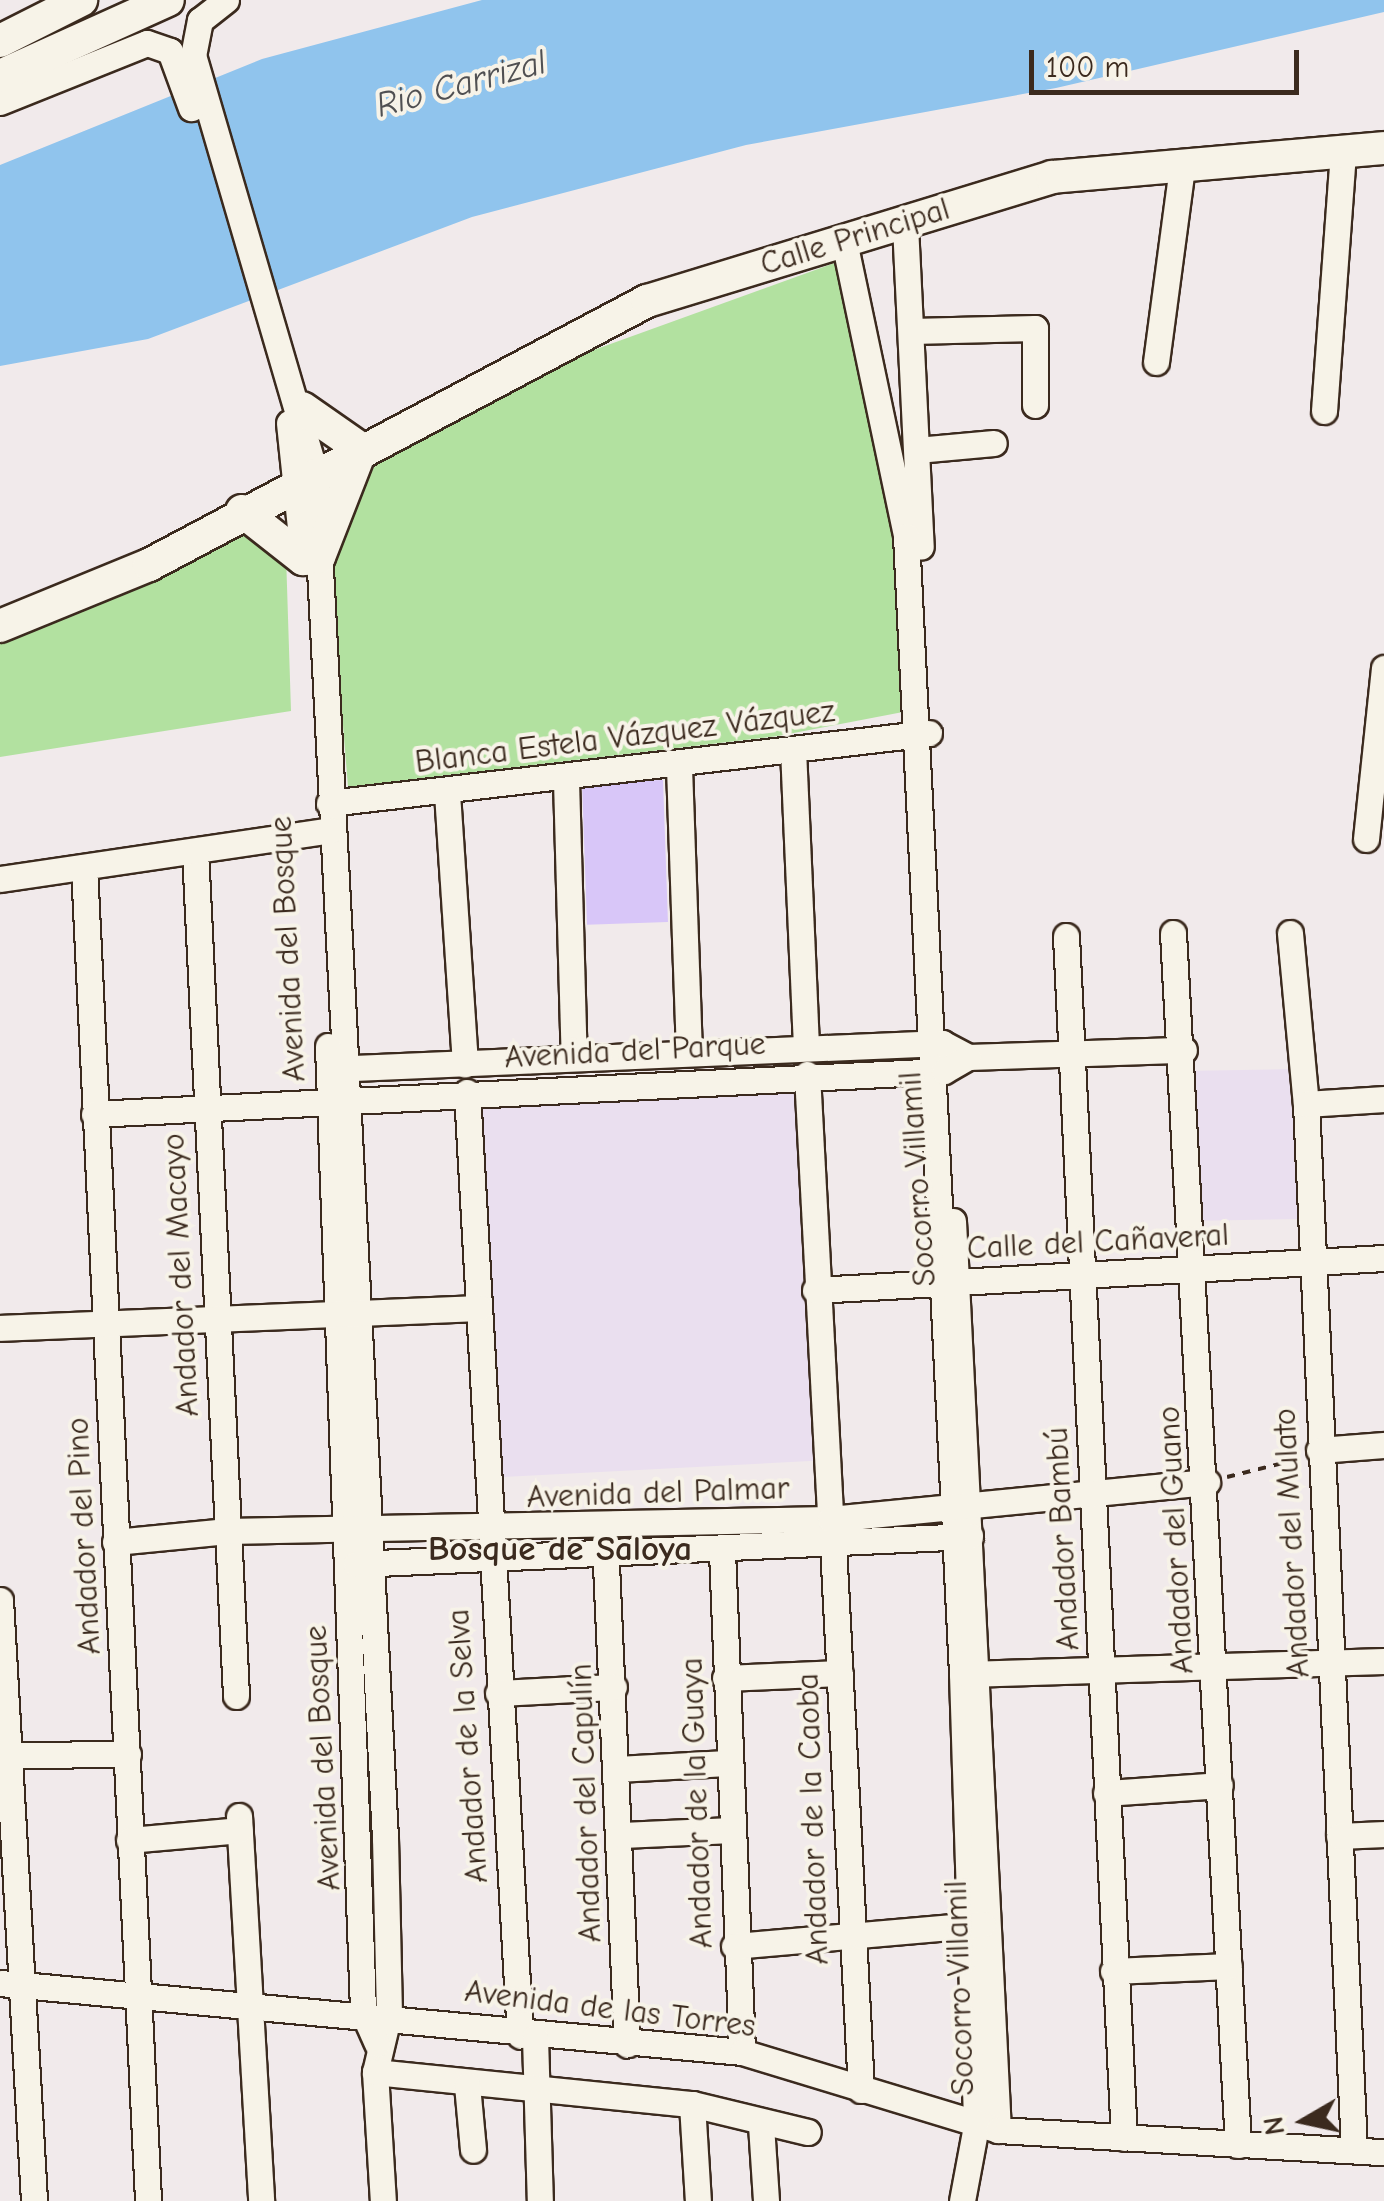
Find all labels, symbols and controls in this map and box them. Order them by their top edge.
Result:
scale bar [1034,30,1304,92]
water label: Rio Carrizal [371,41,551,127]
text: 100 m [1046,50,1129,85]
street label: Calle Principal [756,190,954,284]
street label: Blanca Estela Vázquez Vázquez [413,692,837,782]
street label: Avenida del Bosque [262,815,314,1083]
street label: Avenida del Parque [504,1025,766,1077]
street label: Socorro Villamil [891,1070,945,1288]
street label: Andador del Macayo [154,1132,208,1418]
street label: Calle del Cañaveral [966,1216,1230,1268]
street label: Andador del Guano [1150,1405,1202,1675]
street label: Andador del Mulato [1266,1407,1318,1679]
street label: Andador del Pino [59,1416,109,1656]
street label: Andador Bambú [1038,1426,1088,1652]
street label: Avenida del Palmar [526,1469,790,1517]
district label: Bosque de Saloya [428,1528,692,1570]
street label: Andador de la Selva [439,1608,497,1884]
street label: Avenida del Bosque [297,1624,349,1892]
street label: Andador de la Guaya [673,1657,721,1949]
street label: Andador del Capulín [562,1663,610,1943]
street label: Andador de la Caoba [789,1673,837,1965]
street label: Socorro Villamil [937,1880,983,2096]
street label: Avenida de las Torres [463,1972,757,2046]
north arrow [1254,2071,1354,2171]
text: N [1257,2114,1292,2137]

